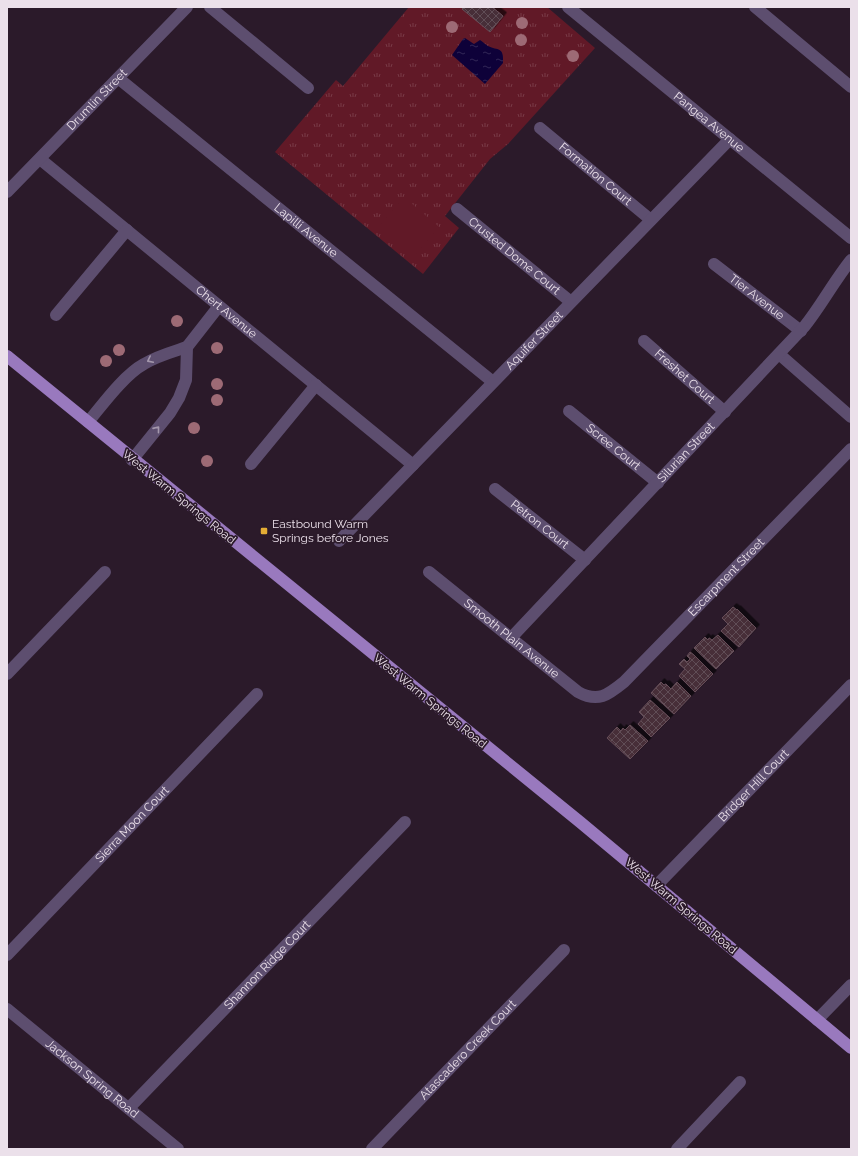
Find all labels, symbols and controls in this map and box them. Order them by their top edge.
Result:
street label: Drumlin Street [64,66,130,133]
street label: Pangea Avenue [671,89,747,155]
street label: Formation Court [556,140,635,208]
street label: Lapilli Avenue [271,201,341,260]
street label: Crusted Dome Court [466,214,563,297]
street label: Tier Avenue [726,271,787,323]
street label: Chert Avenue [193,283,260,341]
street label: Aquifer Street [503,308,566,372]
street label: Freshet Court [652,346,718,407]
one-way arrow [147,356,154,363]
street label: Silurian Street [654,420,717,485]
street label: Scree Court [583,421,643,473]
one-way arrow [152,427,159,434]
street label: West Warm Springs Road [120,447,238,547]
street label: Petron Court [508,497,572,552]
place label: Eastbound Warm Springs before Jones [272,517,389,545]
marker: Eastbound Warm Springs before Jones [259,526,269,536]
street label: Escarpment Street [685,535,767,619]
street label: Smooth Plain Avenue [461,596,562,681]
street label: West Warm Springs Road [371,651,489,751]
street label: Bridger Hill Court [715,746,792,825]
street label: Sierra Moon Court [92,783,172,865]
street label: West Warm Springs Road [622,855,740,957]
street label: Shannon Ridge Court [221,917,313,1012]
street label: Atascadero Creek Court [417,997,519,1102]
street label: Jackson Spring Road [43,1037,141,1121]

